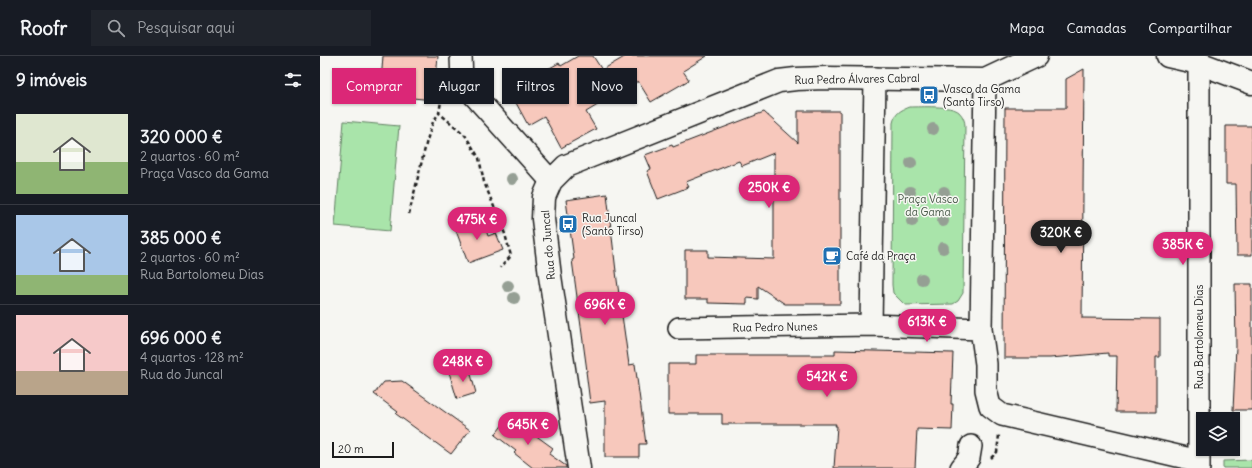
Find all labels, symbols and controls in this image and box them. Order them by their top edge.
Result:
search box [91,10,371,46]
text: Roofr [20,16,67,40]
icon: search [105,17,127,39]
text: Pesquisar aqui [137,18,235,37]
text: Mapa [1009,19,1044,37]
text: Camadas [1066,19,1126,37]
text: Compartilhar [1148,19,1232,37]
chip: Comprar [332,68,416,104]
chip: Alugar [424,68,494,104]
chip: Filtros [502,68,569,104]
chip: Novo [577,68,637,104]
text: 9 imóveis [16,69,87,91]
icon: filters [282,69,304,91]
street label: Rua Pedro Álvares Cabral [794,70,920,87]
place label: Vasco da Gama (Santo Tirso) [943,82,1021,109]
bus stop icon: Vasco da Gama (Santo Tirso) [918,84,940,106]
text: 320 000 € [140,126,223,148]
icon: home [48,130,96,178]
text: 2 quartos · 60 m² [140,148,240,165]
text: Praça Vasco da Gama [140,165,269,182]
pin: 250K € [736,175,802,209]
text: 250K € [748,179,790,196]
park label: Praça Vasco da Gama [897,192,959,219]
pin: 475K € [444,207,510,241]
street label: Rua do Juncal [538,209,558,281]
text: 475K € [457,211,497,228]
place label: Rua Juncal (Santo Tirso) [582,211,643,238]
bus stop icon: Rua Juncal (Santo Tirso) [557,213,579,235]
pin: 320K € [1028,220,1094,254]
text: 320K € [1040,224,1082,241]
text: 385 000 € [140,227,222,249]
icon: home [48,231,96,279]
pin: 385K € [1150,232,1216,266]
text: 385K € [1162,236,1204,253]
cafe icon: Café da Praça [821,245,843,267]
text: 2 quartos · 60 m² [140,249,240,266]
place label: Café da Praça [846,249,916,263]
text: Rua Bartolomeu Dias [140,266,264,283]
street label: Rua Bartolomeu Dias [1192,285,1206,389]
pin: 696K € [572,292,638,326]
text: 696K € [584,296,626,313]
pin: 613K € [894,309,960,343]
text: 613K € [907,313,947,330]
street label: Rua Pedro Nunes [732,319,818,335]
text: 696 000 € [140,327,222,349]
icon: home [48,331,96,379]
text: 4 quartos · 128 m² [140,349,244,366]
pin: 248K € [430,349,496,383]
text: 248K € [442,353,484,370]
pin: 542K € [794,364,860,398]
text: Rua do Juncal [140,366,223,383]
text: 542K € [806,368,848,385]
pin: 645K € [495,412,561,446]
map controls [1196,412,1240,456]
button: layers [1196,412,1240,456]
text: 645K € [507,416,549,433]
scale bar [332,440,394,459]
text: 20 m [338,442,364,456]

